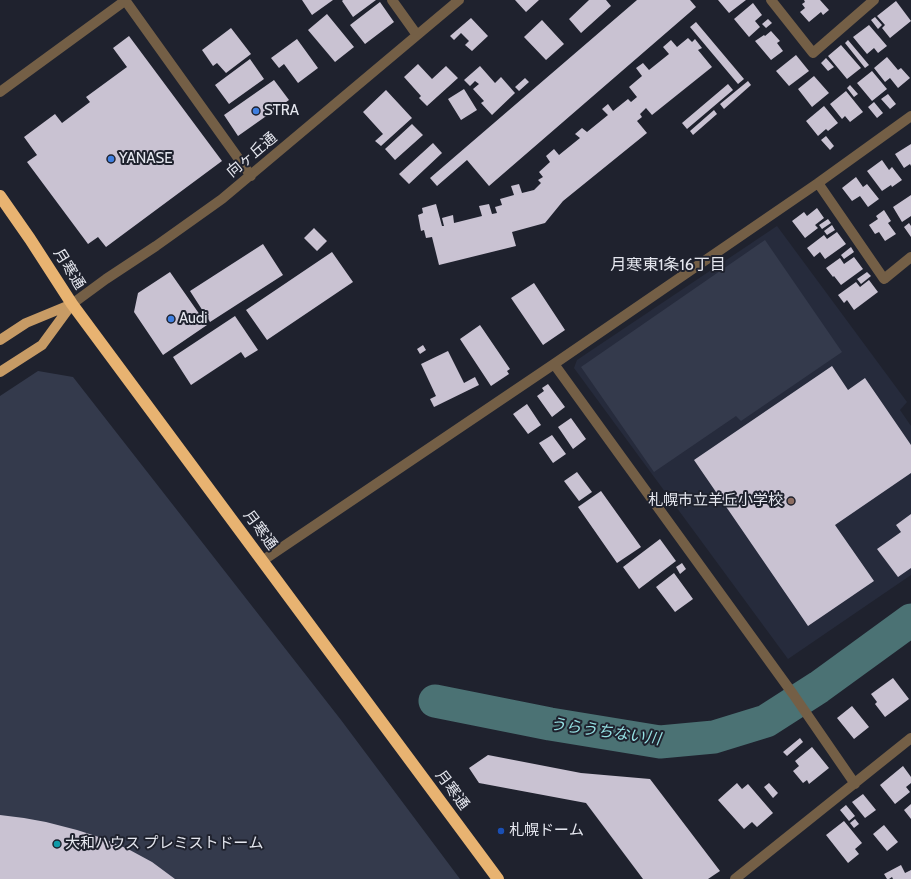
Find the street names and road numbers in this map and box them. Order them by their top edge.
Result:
street label: 向ヶ丘通 [223,129,281,181]
street label: 月寒通 [49,245,89,293]
street label: 月寒通 [239,507,281,553]
street label: 月寒通 [431,767,473,813]

